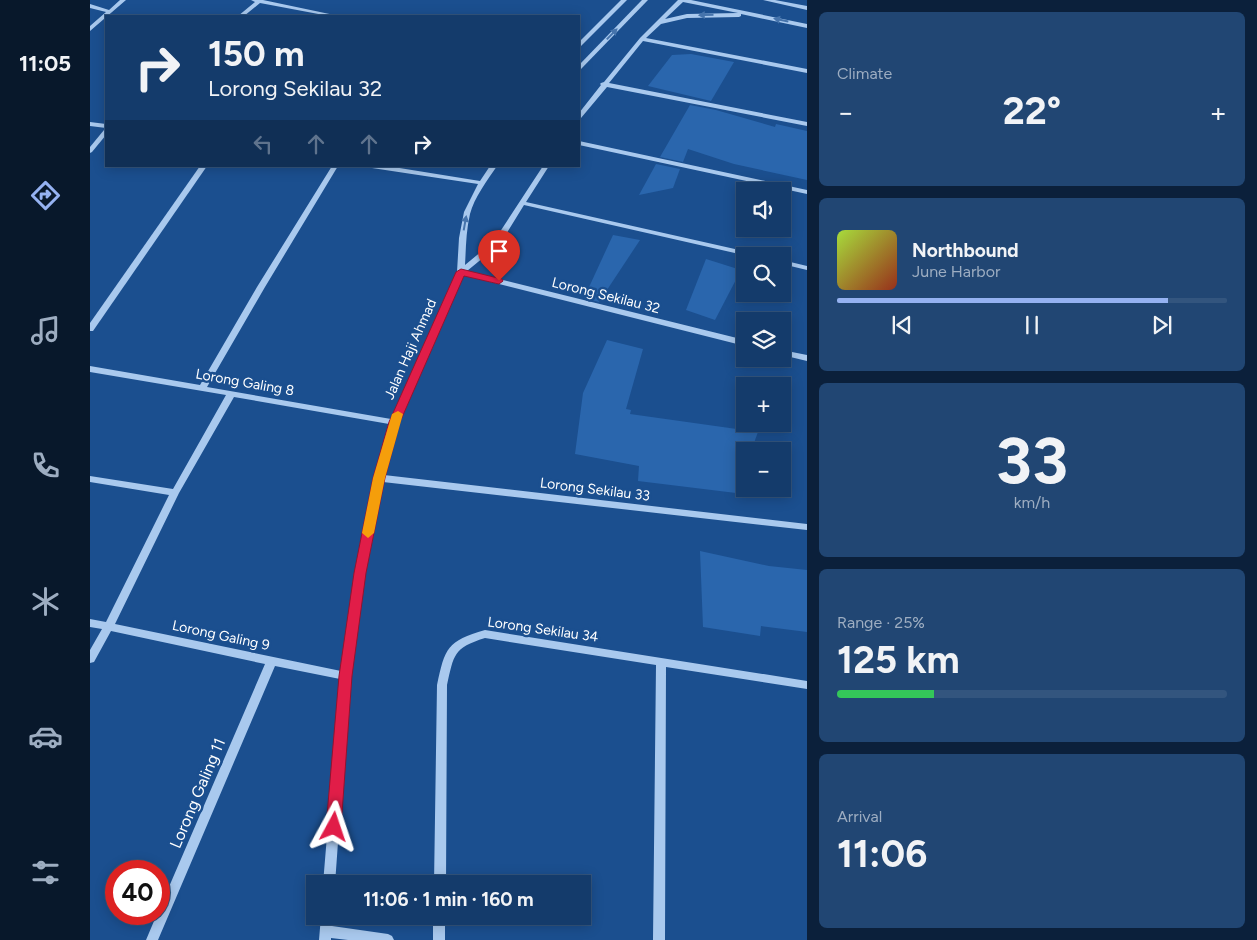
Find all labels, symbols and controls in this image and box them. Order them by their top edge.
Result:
one-way arrow [697,11,713,19]
one-way arrow [773,16,788,24]
one-way arrow [606,28,618,40]
text: 150 m [208,33,305,75]
icon: right [125,35,190,100]
text: 11:05 [19,50,71,77]
text: Climate [837,64,892,83]
text: Lorong Sekilau 32 [208,75,382,102]
text: 22° [1003,88,1061,134]
text: − [837,95,854,129]
text: + [1210,95,1227,129]
icon: left [249,130,277,158]
icon: ahead [302,130,330,158]
icon: ahead [355,130,383,158]
icon: right [408,130,436,158]
icon: directions [28,178,63,213]
map controls [736,182,791,497]
button: sound [736,182,791,237]
one-way arrow [462,215,470,231]
pin [478,230,520,281]
icon: arrive [485,237,513,265]
text: Northbound [912,239,1019,262]
button: search [736,247,791,302]
text: June Harbor [912,262,1000,281]
street label: Lorong Sekilau 32 [550,274,662,317]
street label: Jalan Haji Ahmad [381,296,440,402]
icon: previous [888,311,916,339]
icon: pause [1018,311,1046,339]
icon: next [1148,311,1176,339]
button: layers [736,312,791,367]
icon: music [28,313,63,348]
street label: Lorong Galing 8 [194,365,296,400]
button: + [736,377,791,432]
text: 33 [996,421,1068,499]
button: − [736,442,791,497]
icon: phone [28,448,63,483]
street label: Lorong Sekilau 33 [539,474,651,505]
text: km/h [1014,493,1050,512]
icon: climate [28,584,63,619]
street label: Lorong Sekilau 34 [486,613,600,646]
text: Range · 25% [837,613,925,632]
street label: Lorong Galing 9 [171,617,271,654]
text: 125 km [837,637,960,683]
icon: car [28,719,63,754]
street label: Lorong Galing 11 [166,735,229,851]
position arrow [307,800,359,852]
text: Arrival [837,807,882,826]
text: 11:06 [837,831,927,877]
icon: filters [28,855,63,890]
speed limit sign: 40 [105,860,170,925]
text: 11:06 · 1 min · 160 m [363,888,534,911]

